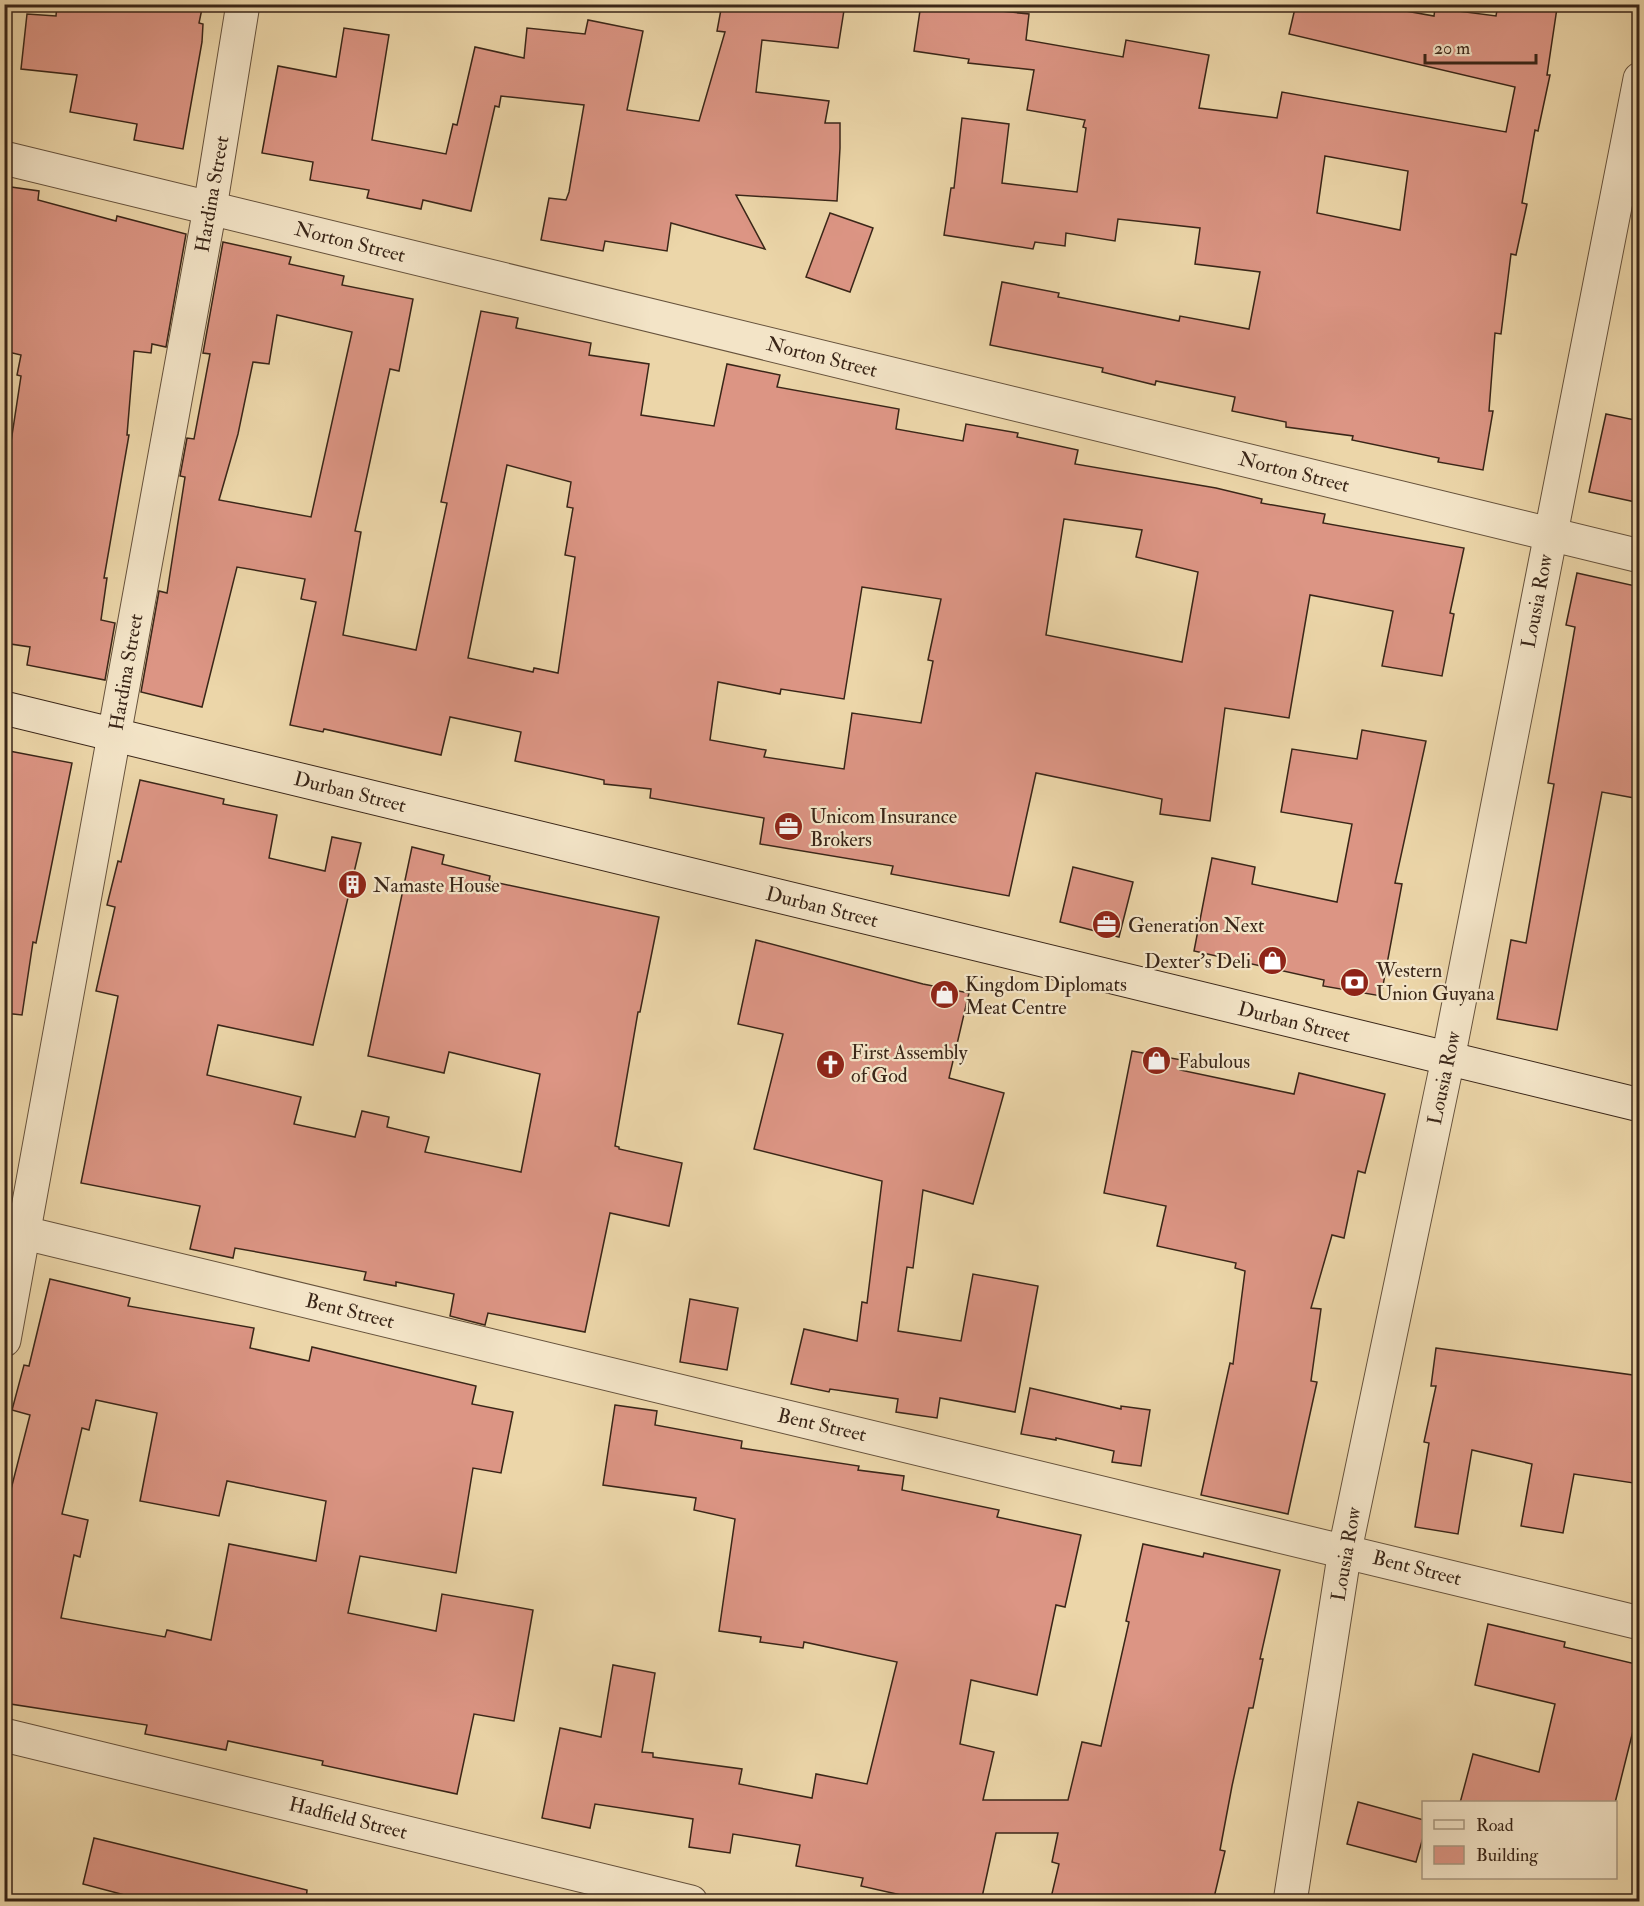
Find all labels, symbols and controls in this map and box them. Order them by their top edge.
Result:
scale bar [1425,27,1536,65]
text: 20 m [1434,37,1470,60]
street label: Hardina Street [189,133,235,254]
street label: Norton Street [292,216,408,268]
street label: Norton Street [764,331,880,383]
street label: Norton Street [1236,446,1352,498]
street label: Lousia Row [1516,551,1558,650]
street label: Hardina Street [103,611,149,732]
street label: Durban Street [291,766,409,818]
place label: Unicom Insurance Brokers [810,804,957,852]
office icon: Unicom Insurance Brokers [773,811,805,843]
building icon: Namaste House [336,869,368,901]
place label: Namaste House [373,873,500,898]
street label: Durban Street [763,881,881,933]
office icon: Generation Next [1091,909,1123,941]
place label: Generation Next [1128,913,1265,938]
shop icon: Dexter's Deli [1256,945,1288,977]
place label: Dexter's Deli [1144,949,1251,974]
place label: Western Union Guyana [1375,958,1495,1006]
bank icon: Western Union Guyana [1339,966,1371,998]
place label: Kingdom Diplomats Meat Centre [965,972,1127,1020]
shop icon: Kingdom Diplomats Meat Centre [928,979,960,1011]
street label: Durban Street [1235,996,1353,1048]
street label: Lousia Row [1422,1028,1466,1127]
place label: First Assembly of God [851,1040,969,1088]
shop icon: Fabulous [1141,1045,1173,1077]
church icon: First Assembly of God [814,1048,846,1080]
place label: Fabulous [1178,1049,1250,1074]
street label: Bent Street [303,1288,397,1334]
street label: Bent Street [775,1403,869,1447]
street label: Lousia Row [1325,1504,1367,1603]
street label: Bent Street [1370,1545,1464,1591]
street label: Hadfield Street [286,1791,410,1845]
legend [1422,1801,1617,1879]
text: Road [1476,1814,1514,1837]
text: Building [1476,1844,1539,1867]

